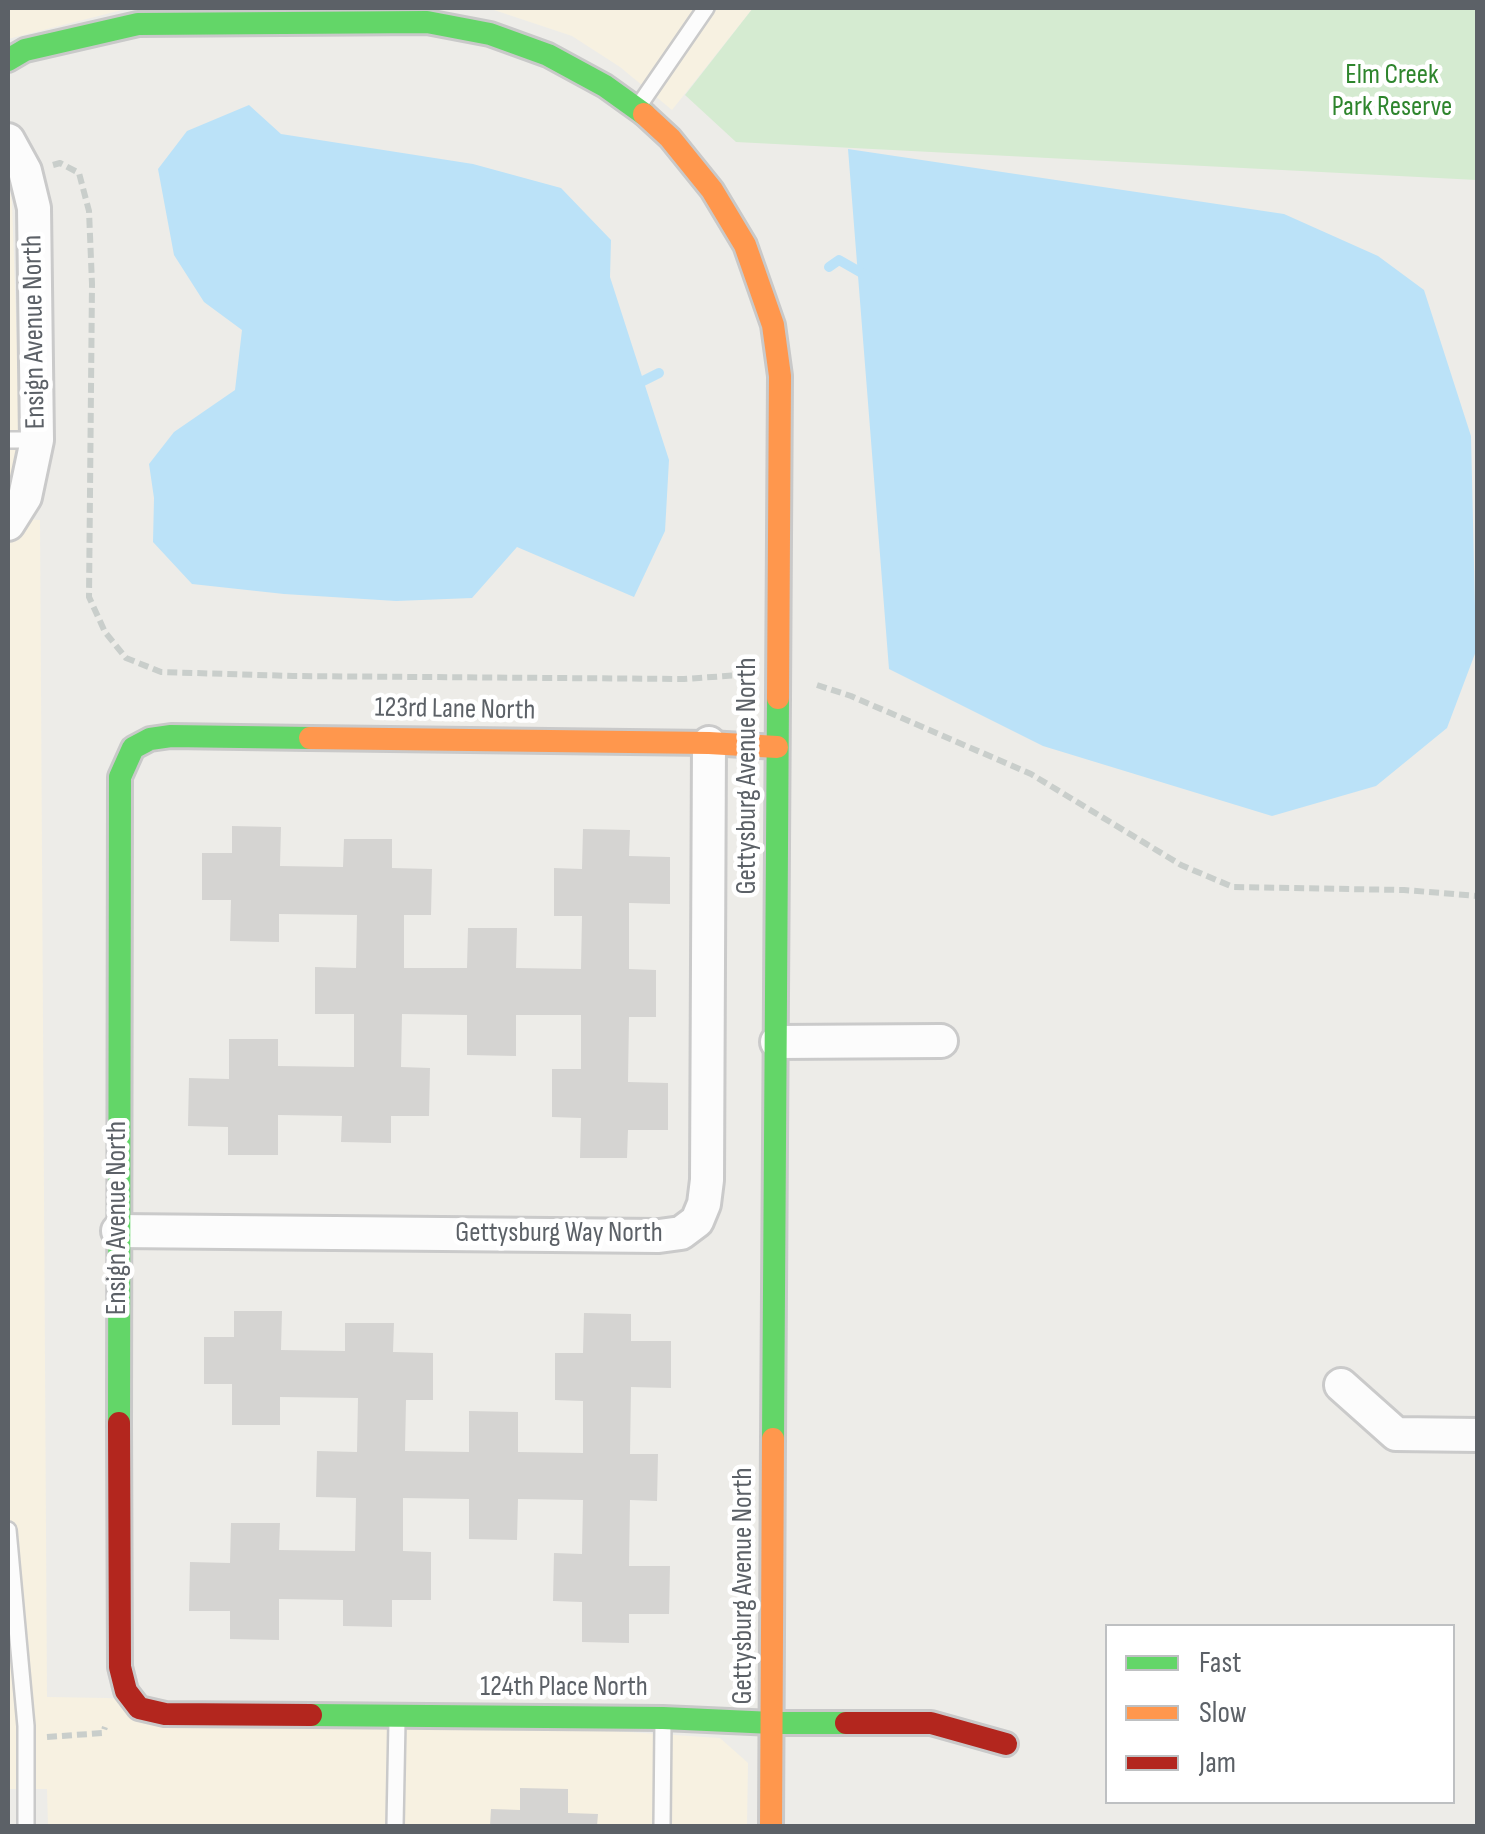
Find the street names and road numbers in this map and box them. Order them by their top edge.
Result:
street label: Ensign Avenue North [17,235,53,429]
street label: Gettysburg Avenue North [731,657,765,895]
street label: 123rd Lane North [374,692,536,728]
street label: Ensign Avenue North [101,1121,135,1315]
street label: Gettysburg Way North [455,1217,663,1251]
street label: Gettysburg Avenue North [727,1467,761,1705]
street label: 124th Place North [480,1671,648,1705]

